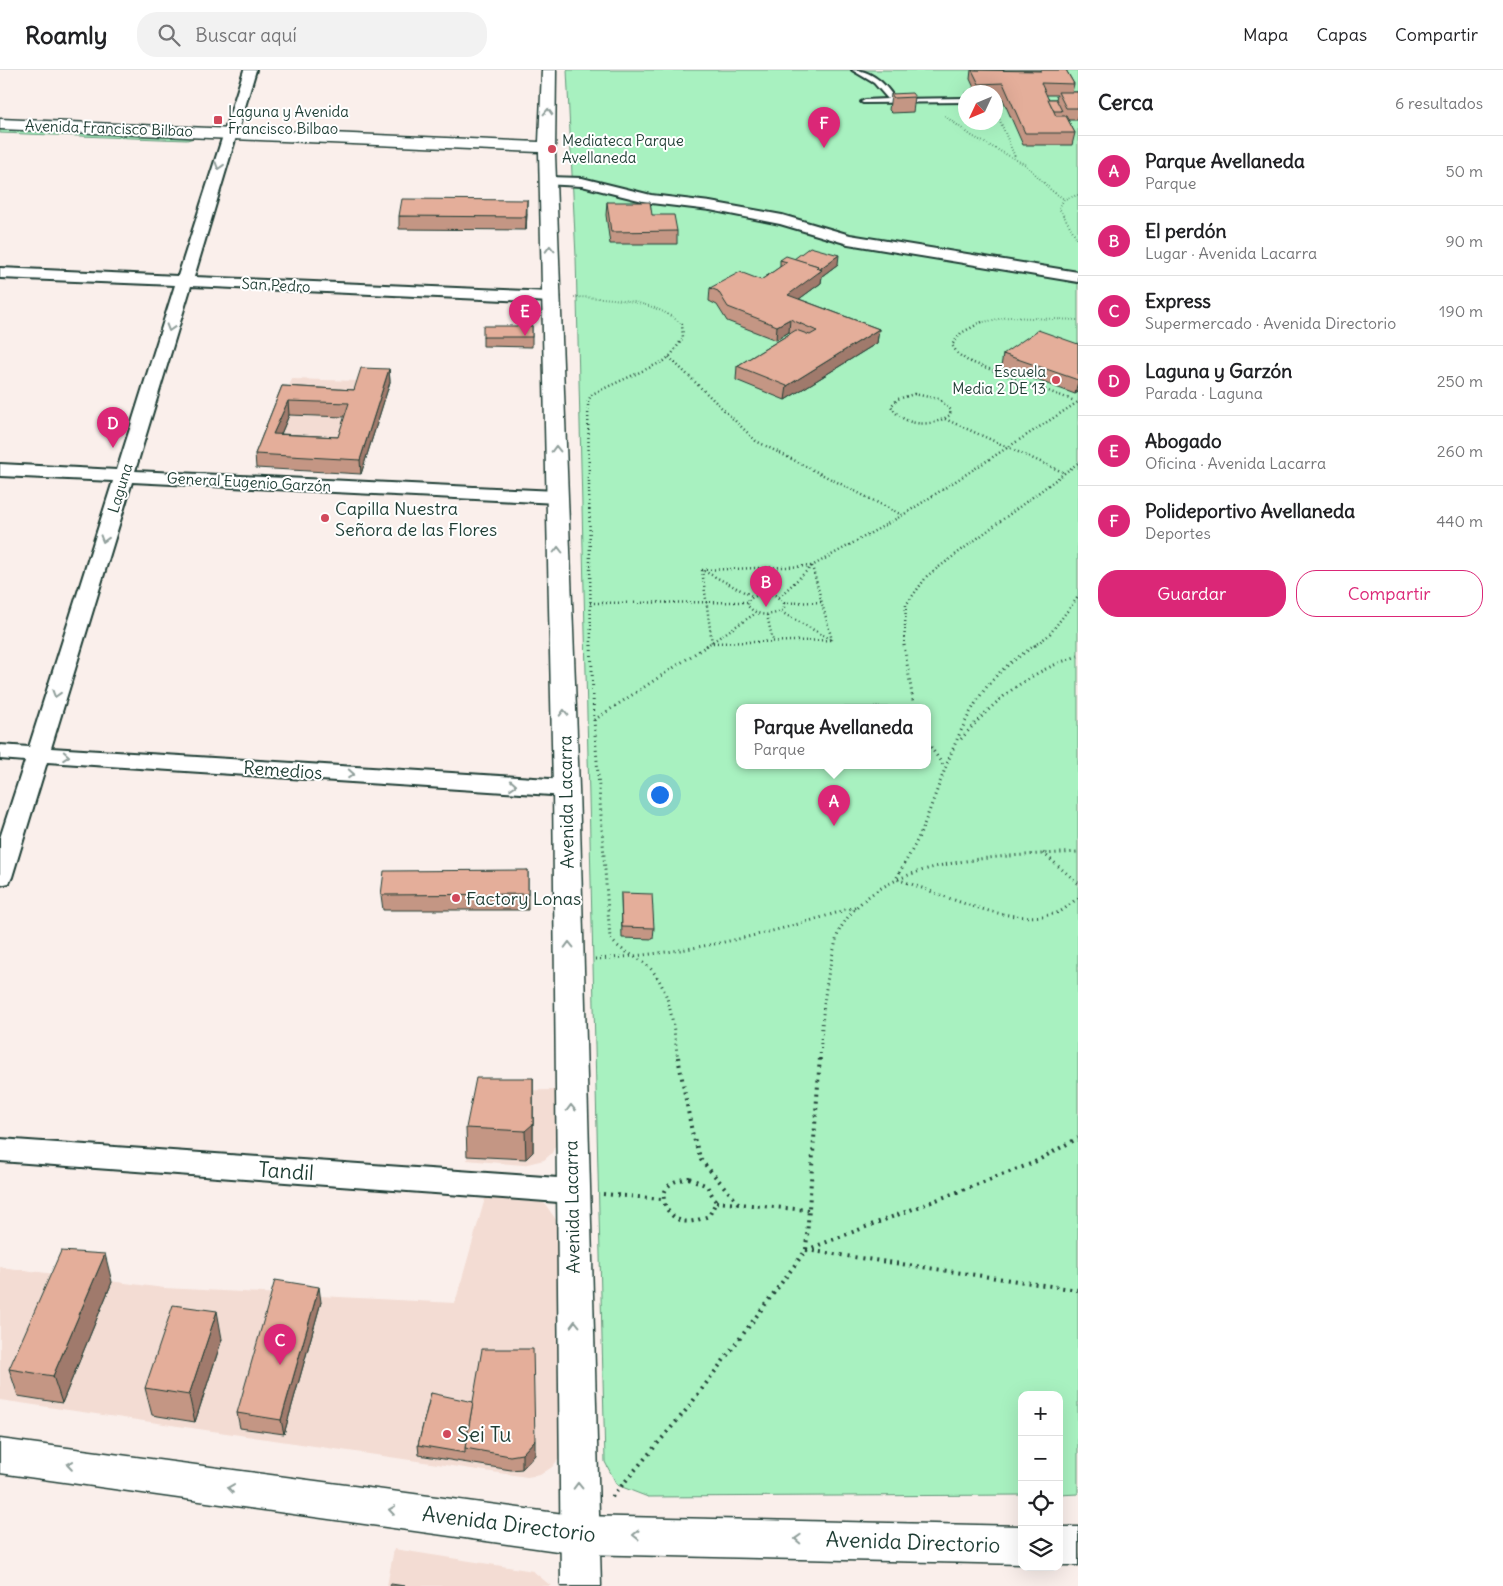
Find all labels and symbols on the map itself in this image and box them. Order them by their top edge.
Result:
north arrow [958,85,1003,130]
place label: Laguna y Avenida Francisco Bilbao [228,102,349,138]
pin: F [808,107,840,148]
one-way arrow [543,108,553,116]
marker: Laguna y Avenida Francisco Bilbao [212,114,224,126]
street label: Avenida Francisco Bilbao [25,116,193,140]
place label: Mediateca Parque Avellaneda [562,131,684,167]
marker: Mediateca Parque Avellaneda [546,143,558,155]
one-way arrow [215,162,225,170]
one-way arrow [545,244,556,252]
street label: San Pedro [241,274,311,296]
pin: E [509,295,541,336]
one-way arrow [165,323,175,331]
place label: Escuela Media 2 DE 13 [952,362,1046,398]
marker: Escuela Media 2 DE 13 [1050,374,1062,386]
pin: D [97,407,129,448]
one-way arrow [551,444,561,452]
street label: Laguna [103,460,137,515]
street label: General Eugenio Garzón [166,468,332,496]
place label: Capilla Nuestra Señora de las Flores [335,497,497,541]
marker: Capilla Nuestra Señora de las Flores [319,512,331,524]
one-way arrow [100,535,110,543]
one-way arrow [553,546,563,554]
pin: B [750,566,782,607]
one-way arrow [52,690,62,698]
one-way arrow [559,708,569,716]
street label: Avenida Lacarra [553,735,579,869]
one-way arrow [62,751,70,762]
street label: Remedios [243,756,323,784]
one-way arrow [347,769,355,780]
one-way arrow [509,779,517,790]
your location [647,782,673,808]
pin: A [818,785,850,826]
place label: Factory Lonas [466,887,581,910]
marker: Factory Lonas [450,892,462,904]
one-way arrow [563,941,574,949]
one-way arrow [565,1103,576,1111]
street label: Avenida Lacarra [559,1140,585,1274]
street label: Tandil [257,1156,315,1186]
one-way arrow [569,1319,580,1327]
pin: C [264,1324,296,1365]
place label: Sei Tu [457,1421,511,1448]
marker: Sei Tu [441,1428,453,1440]
one-way arrow [65,1460,73,1471]
one-way arrow [573,1482,583,1490]
one-way arrow [226,1483,235,1493]
street label: Avenida Directorio [421,1500,597,1548]
one-way arrow [387,1505,395,1516]
street label: Avenida Directorio [825,1525,1001,1559]
one-way arrow [631,1530,639,1540]
one-way arrow [794,1534,802,1544]

